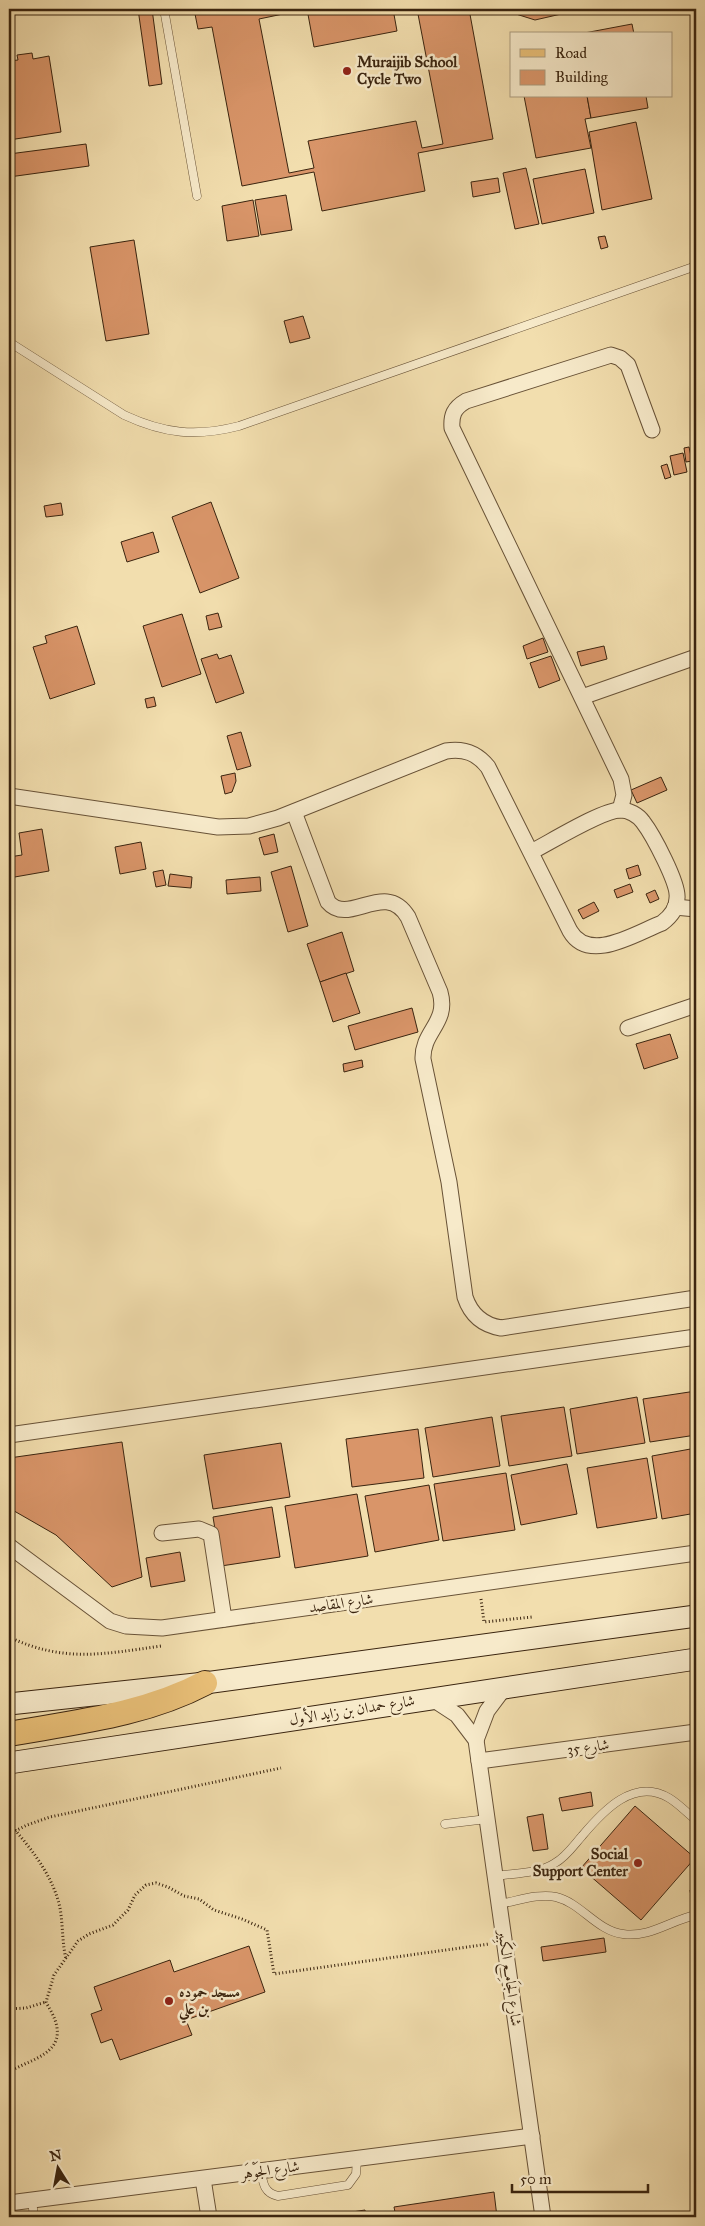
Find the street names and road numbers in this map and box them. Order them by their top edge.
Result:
street label: شارع المقاصد [308,1590,375,1620]
street label: شارع حمدان بن زايد الأول [288,1689,417,1733]
street label: شارع 35 [566,1735,611,1763]
street label: شارع الجَامِع الكَبِير [489,1927,528,2028]
street label: شارع الجَوْهَر [237,2155,301,2187]

